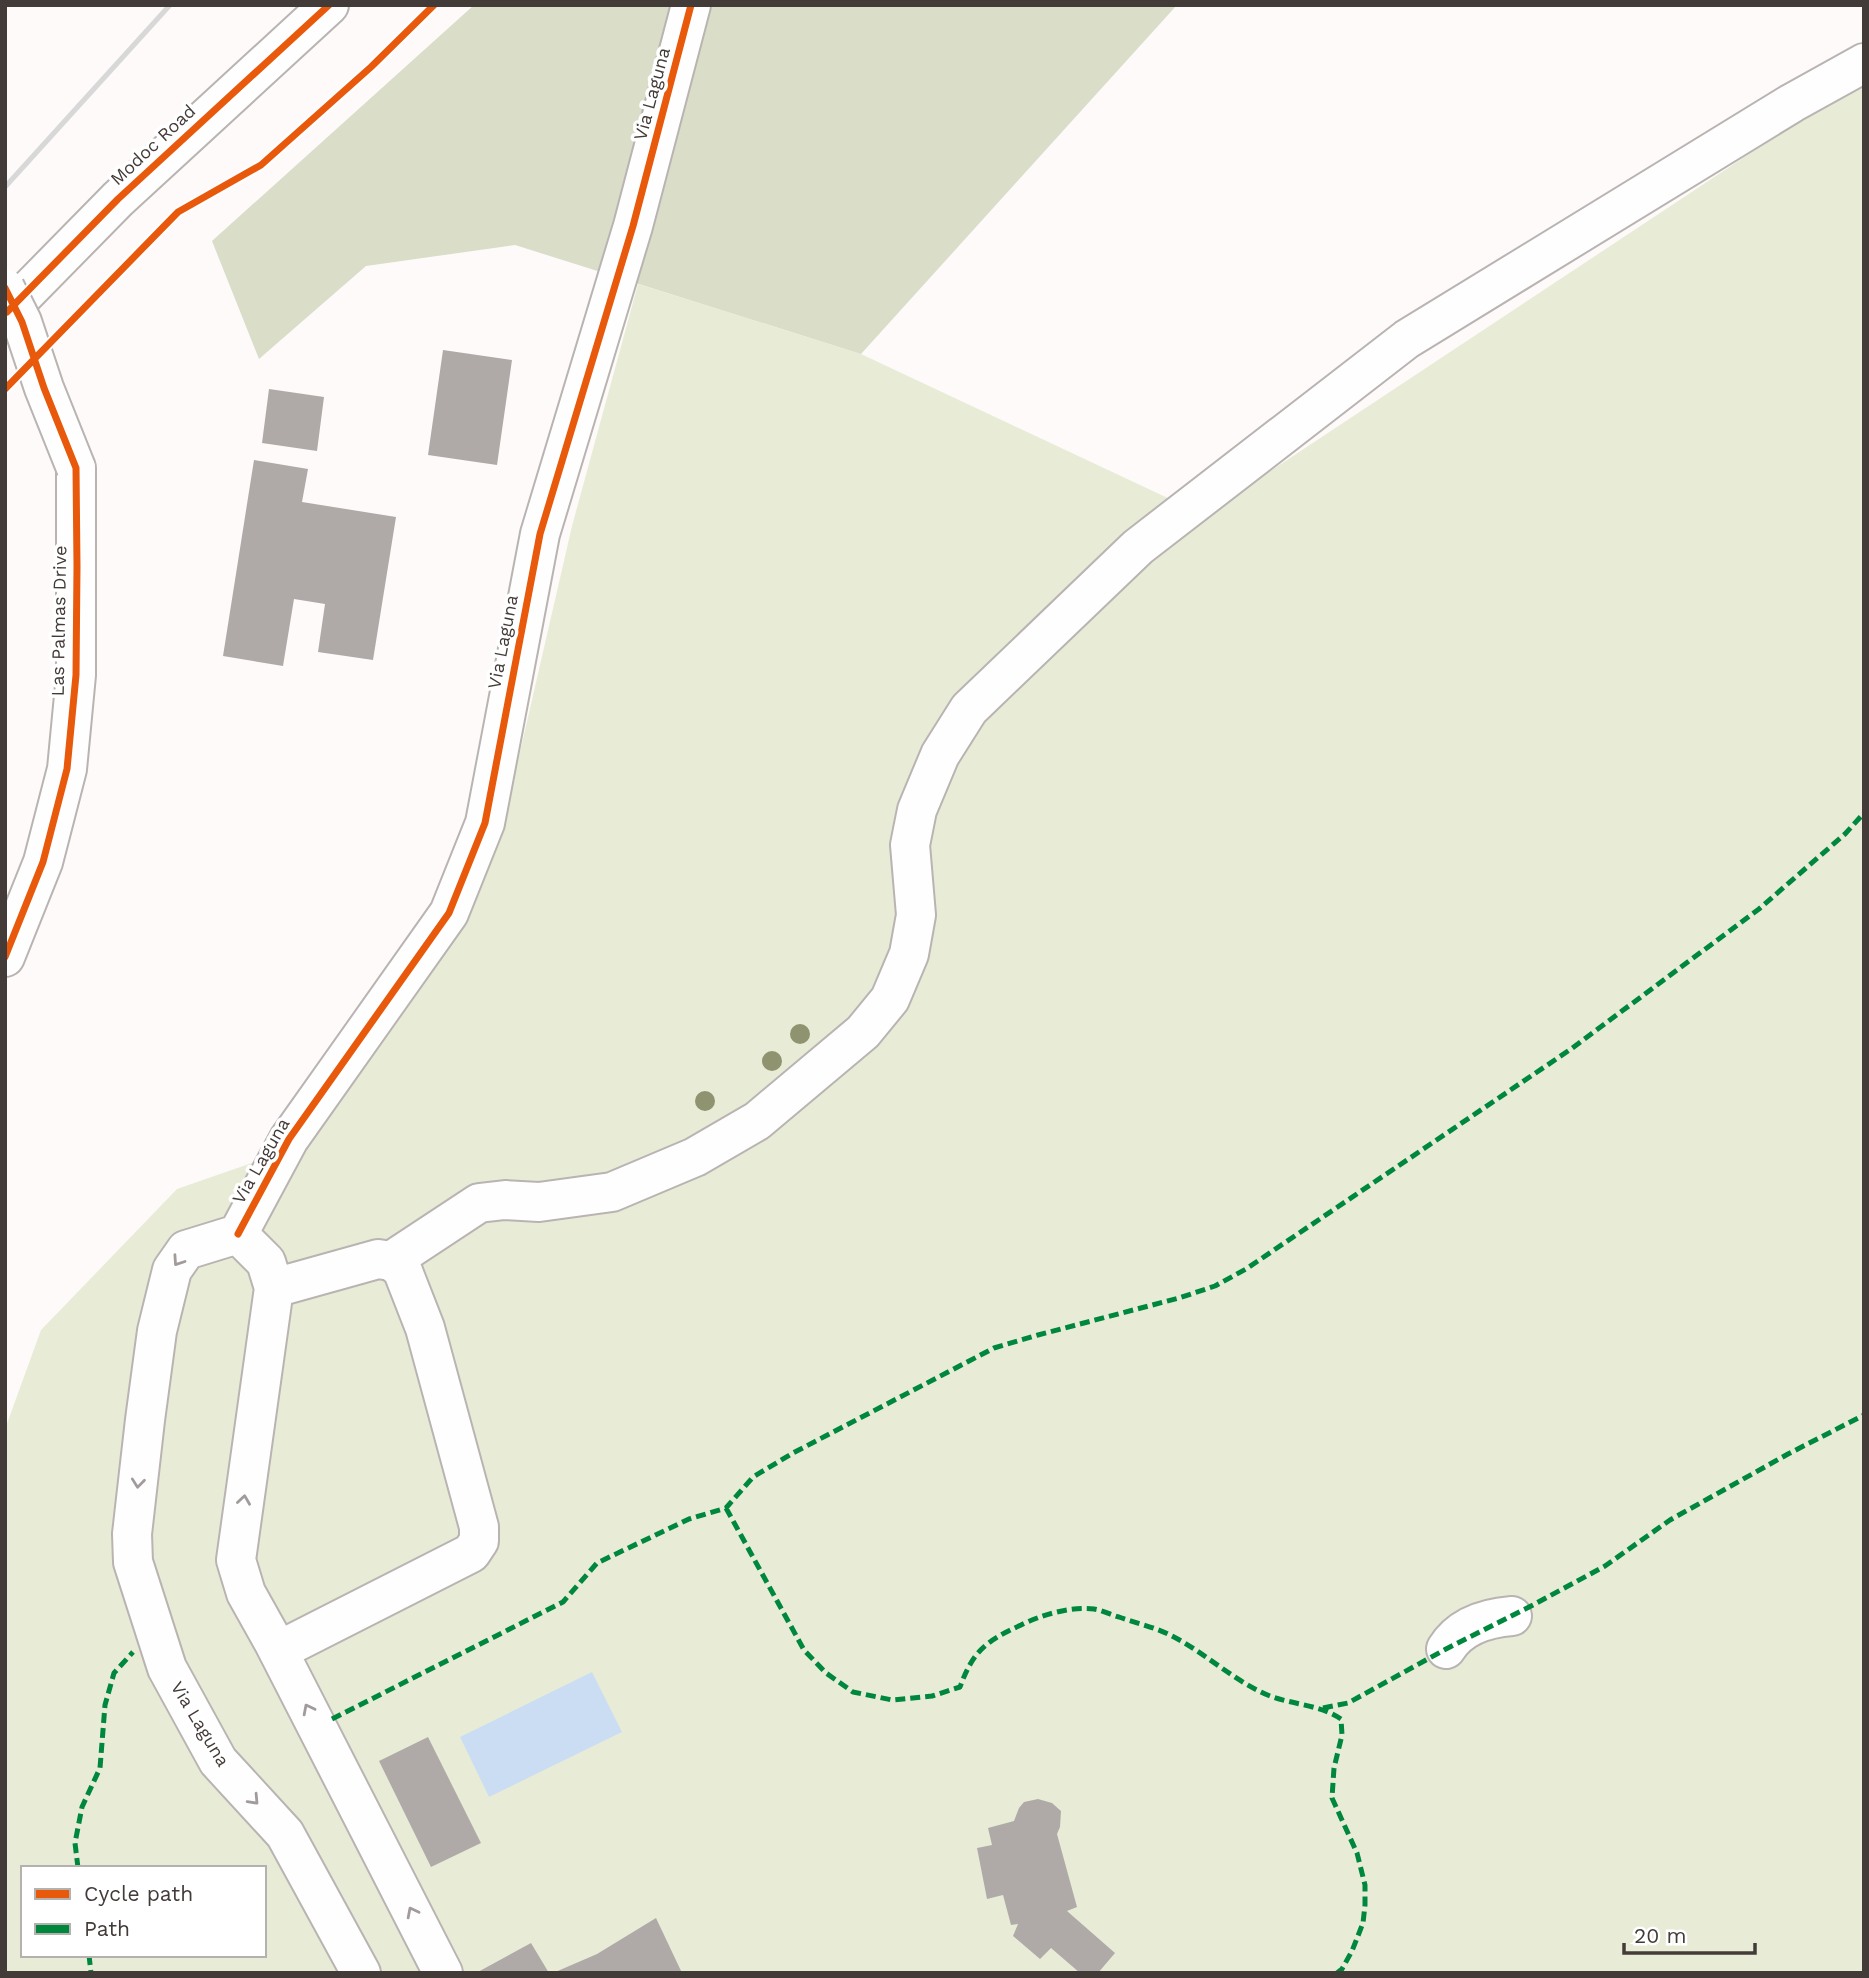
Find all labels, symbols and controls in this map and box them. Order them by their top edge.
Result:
street label: Via Laguna [629,45,674,143]
street label: Modoc Road [106,100,199,189]
street label: Las Palmas Drive [47,545,70,697]
street label: Via Laguna [483,593,522,691]
street label: Via Laguna [228,1114,293,1207]
one-way arrow [174,1253,186,1266]
one-way arrow [131,1478,146,1489]
one-way arrow [236,1494,251,1505]
street label: Via Laguna [167,1677,234,1770]
one-way arrow [303,1704,317,1716]
one-way arrow [246,1792,259,1805]
legend [21,1866,266,1957]
text: Cycle path [84,1881,193,1906]
one-way arrow [406,1907,420,1919]
scale bar [1624,1912,1755,1956]
text: Path [84,1916,130,1941]
text: 20 m [1634,1923,1686,1948]

